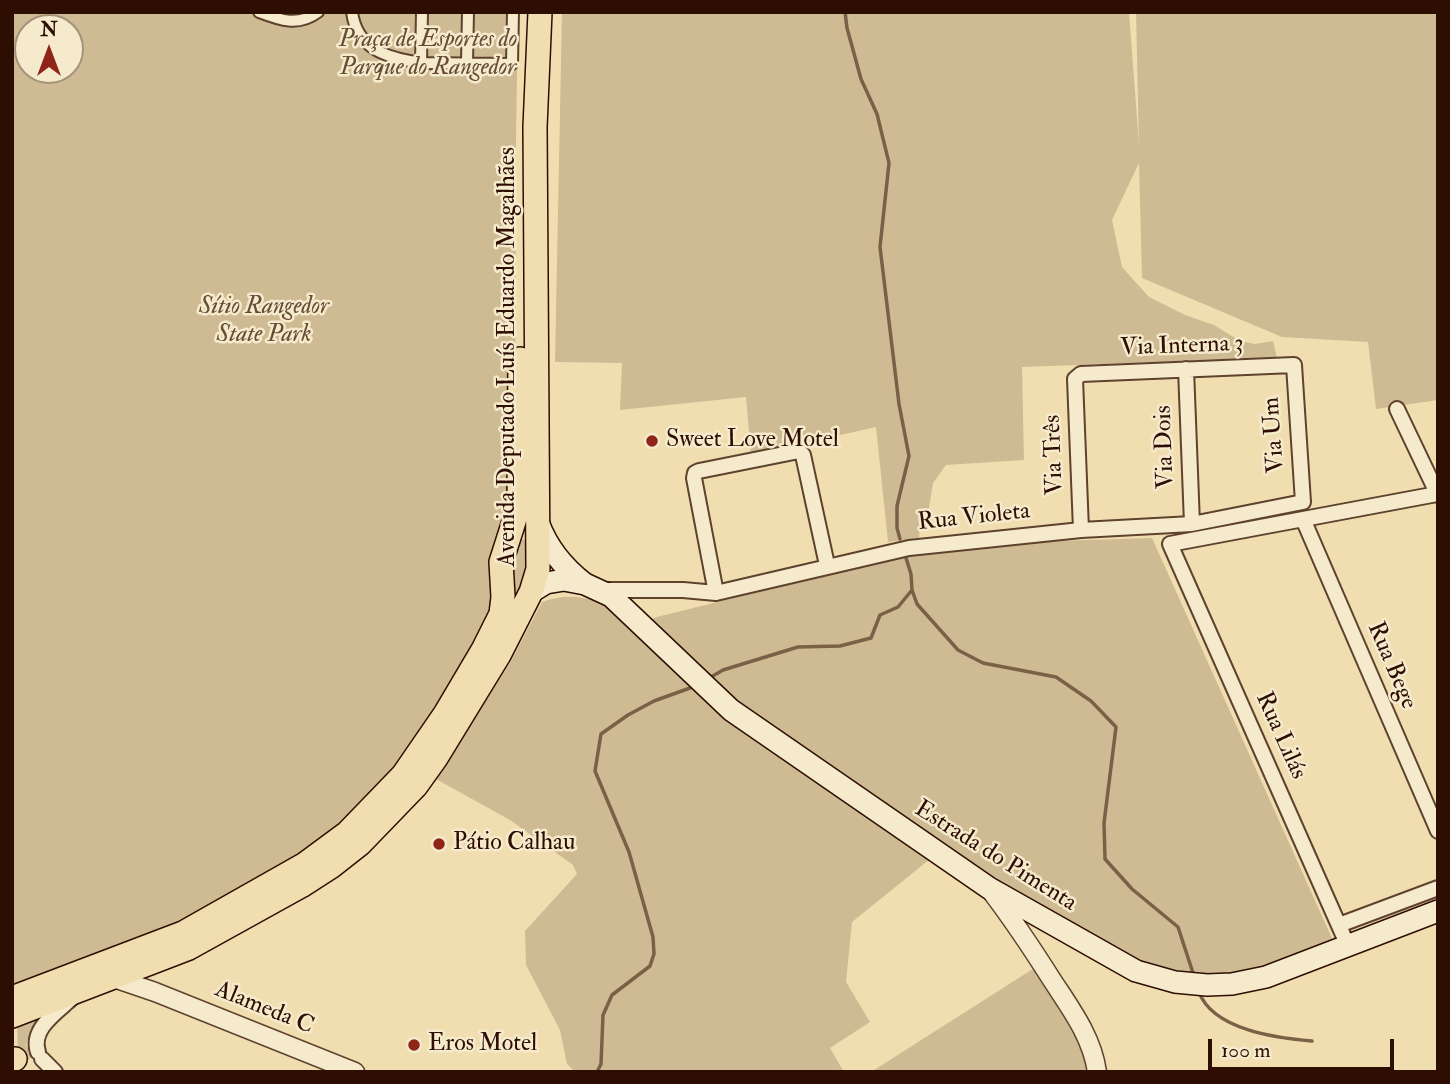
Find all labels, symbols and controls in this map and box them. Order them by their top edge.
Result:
north arrow [14,14,84,84]
text: N [40,18,58,42]
park label: Praça de Esportes do Parque do Rangedor [339,27,517,83]
street label: Avenida Deputado Luís Eduardo Magalhães [495,147,523,567]
park label: Sítio Rangedor State Park [199,294,329,350]
street label: Via Interna 3 [1120,330,1244,364]
street label: Via Um [1258,396,1292,474]
street label: Via Dois [1150,405,1182,489]
street label: Via Três [1039,414,1071,496]
place label: Sweet Love Motel [666,427,839,455]
marker: Sweet Love Motel [644,433,660,449]
street label: Rua Violeta [917,498,1031,538]
street label: Rua Bege [1360,618,1422,714]
street label: Rua Lilás [1248,688,1312,784]
street label: Estrada do Pimenta [908,795,1082,919]
place label: Pátio Calhau [453,830,575,858]
marker: Pátio Calhau [431,836,447,852]
street label: Alameda C [210,976,318,1042]
scale bar [1212,1024,1398,1068]
place label: Eros Motel [428,1031,537,1059]
marker: Eros Motel [406,1037,422,1053]
text: 100 m [1221,1037,1271,1064]

